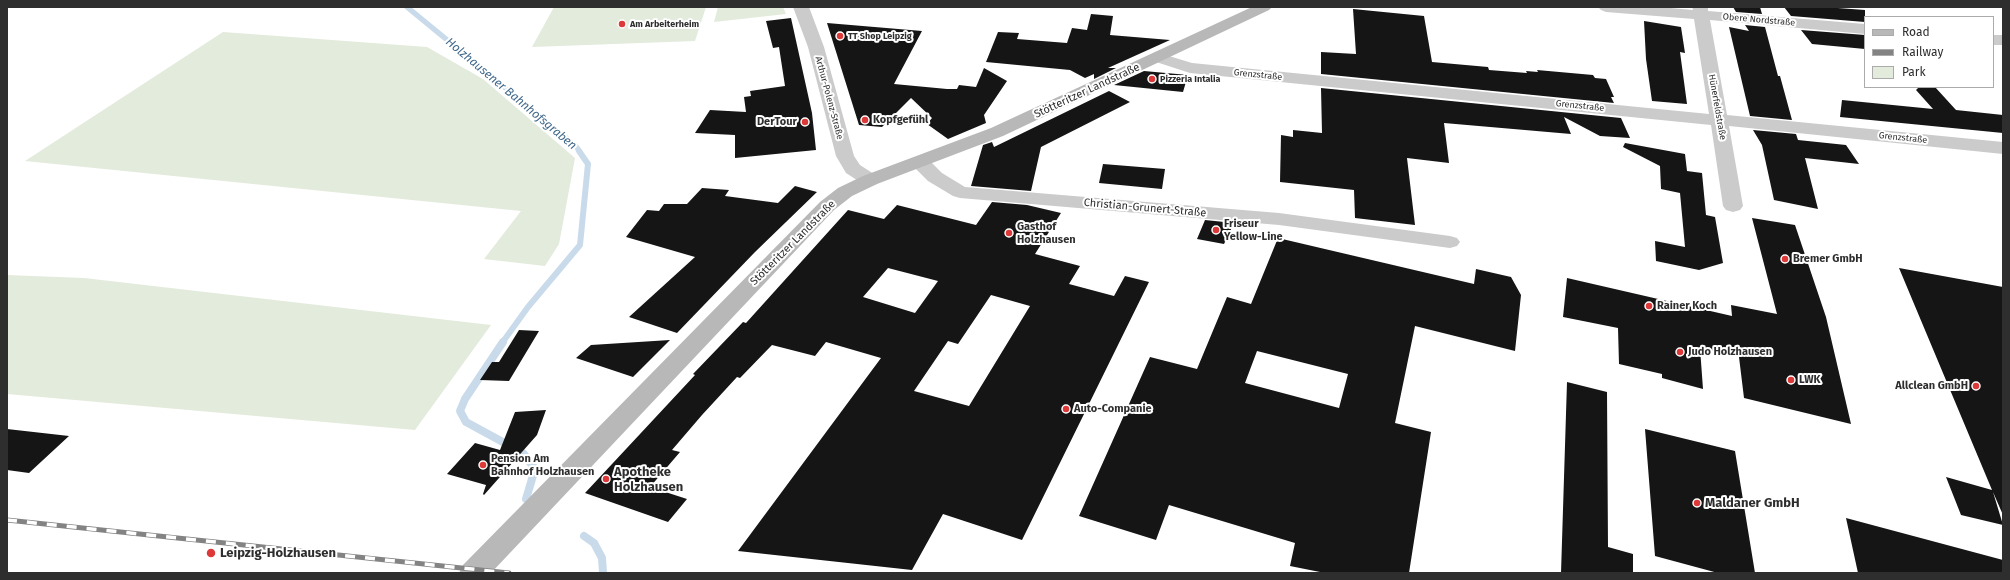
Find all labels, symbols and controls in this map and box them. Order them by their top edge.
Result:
street label: Obere Nordstraße [1722,11,1796,29]
legend [1864,16,1994,88]
marker: Am Arbeiterheim [617,19,627,29]
place label: Am Arbeiterheim [630,19,699,29]
text: Road [1902,25,1930,39]
marker: TT Shop Leipzig [835,31,845,41]
place label: TT Shop Leipzig [848,31,912,41]
water label: Holzhausener Bahnhofsgraben [443,35,579,153]
text: Railway [1902,45,1943,59]
street label: Arthur-Polenz-Straße [813,55,845,141]
street label: Stötteritzer Landstraße [1032,61,1142,121]
text: Park [1902,65,1926,79]
street label: Grenzstraße [1233,67,1283,83]
street label: Hünerfeldstraße [1706,73,1728,141]
marker: Pizzeria Intalia [1147,74,1157,84]
place label: Pizzeria Intalia [1160,74,1220,84]
street label: Grenzstraße [1555,98,1605,114]
place label: Kopfgefühl [873,113,928,127]
place label: DerTour [757,115,797,129]
marker: Kopfgefühl [860,115,870,125]
marker: DerTour [800,117,810,127]
street label: Grenzstraße [1878,130,1928,146]
street label: Christian-Grunert-Straße [1083,196,1207,220]
street label: Stötteritzer Landstraße [748,198,838,288]
place label: Friseur Yellow-Line [1224,217,1283,243]
place label: Gasthof Holzhausen [1017,220,1076,246]
marker: Friseur Yellow-Line [1211,225,1221,235]
marker: Gasthof Holzhausen [1004,228,1014,238]
place label: Bremer GmbH [1793,252,1863,266]
marker: Bremer GmbH [1780,254,1790,264]
place label: Rainer Koch [1657,299,1717,313]
marker: Rainer Koch [1644,301,1654,311]
place label: Judo Holzhausen [1688,345,1772,359]
marker: Judo Holzhausen [1675,347,1685,357]
place label: LWK [1799,373,1820,387]
marker: LWK [1786,375,1796,385]
place label: Allclean GmbH [1895,379,1968,393]
marker: Allclean GmbH [1971,381,1981,391]
place label: Auto-Companie [1074,402,1152,416]
marker: Auto-Companie [1061,404,1071,414]
place label: Pension Am Bahnhof Holzhausen [491,452,594,478]
marker: Pension Am Bahnhof Holzhausen [478,460,488,470]
place label: Apotheke Holzhausen [614,464,683,495]
marker: Apotheke Holzhausen [601,474,611,484]
place label: Maldaner GmbH [1705,495,1800,511]
marker: Maldaner GmbH [1692,498,1702,508]
place label: Leipzig-Holzhausen [220,545,336,561]
marker: Leipzig-Holzhausen [205,547,217,559]

